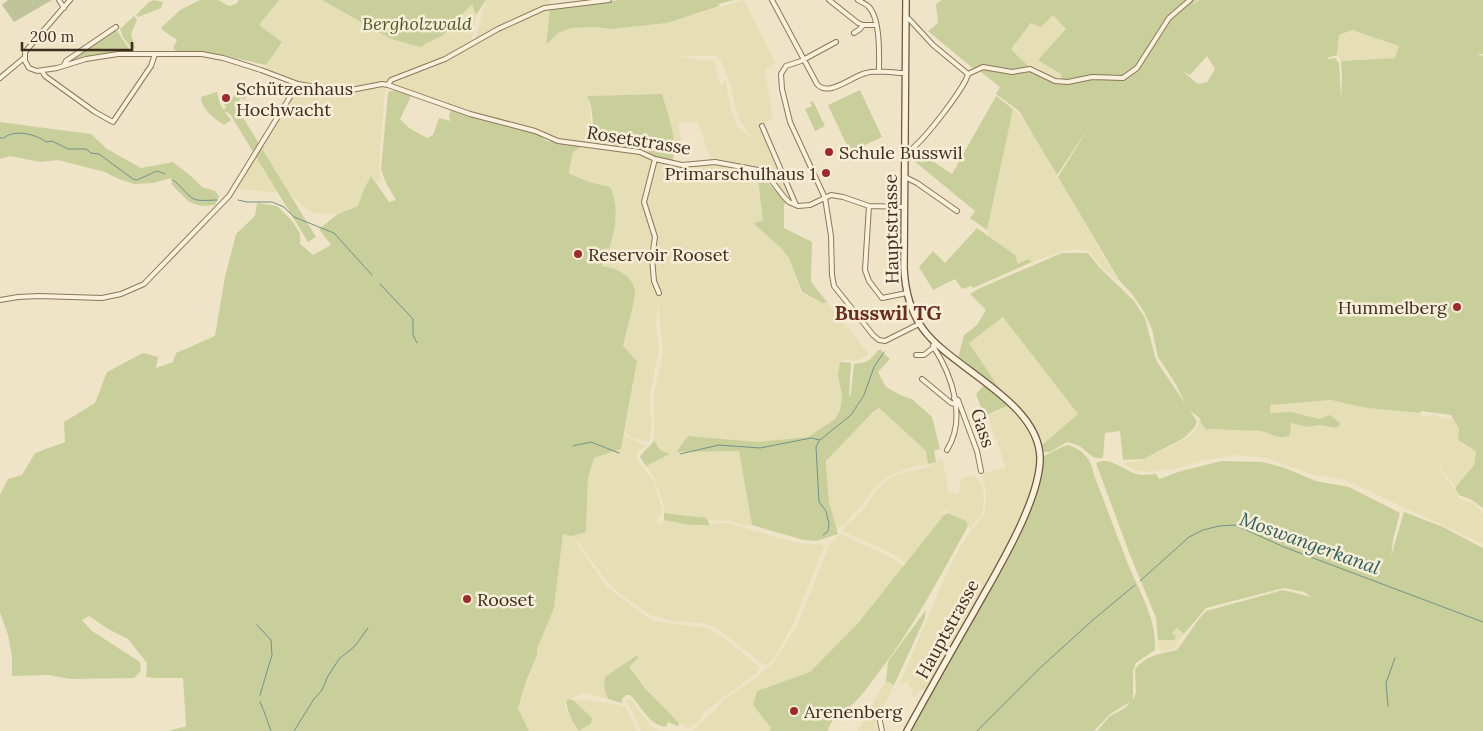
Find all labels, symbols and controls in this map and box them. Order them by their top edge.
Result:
park label: Bergholzwald [362,12,472,35]
scale bar [22,20,132,52]
text: 200 m [30,27,74,46]
place label: Schützenhaus Hochwacht [236,77,353,121]
marker: Schützenhaus Hochwacht [220,92,232,104]
street label: Rosetstrasse [585,120,693,160]
place label: Schule Busswil [839,141,963,164]
marker: Schule Busswil [823,146,835,158]
place label: Primarschulhaus 1 [664,162,816,185]
marker: Primarschulhaus 1 [820,167,832,179]
street label: Hauptstrasse [879,173,903,284]
place label: Reservoir Rooset [588,243,729,266]
marker: Reservoir Rooset [572,248,584,260]
place label: Hummelberg [1338,296,1448,319]
district label: Busswil TG [834,300,942,325]
marker: Hummelberg [1451,301,1463,313]
street label: Gass [966,406,1000,450]
water label: Moswangerkanal [1236,506,1384,580]
street label: Hauptstrasse [910,575,984,683]
place label: Rooset [477,588,534,611]
marker: Rooset [461,593,473,605]
place label: Arenenberg [803,700,903,723]
marker: Arenenberg [788,705,800,717]

